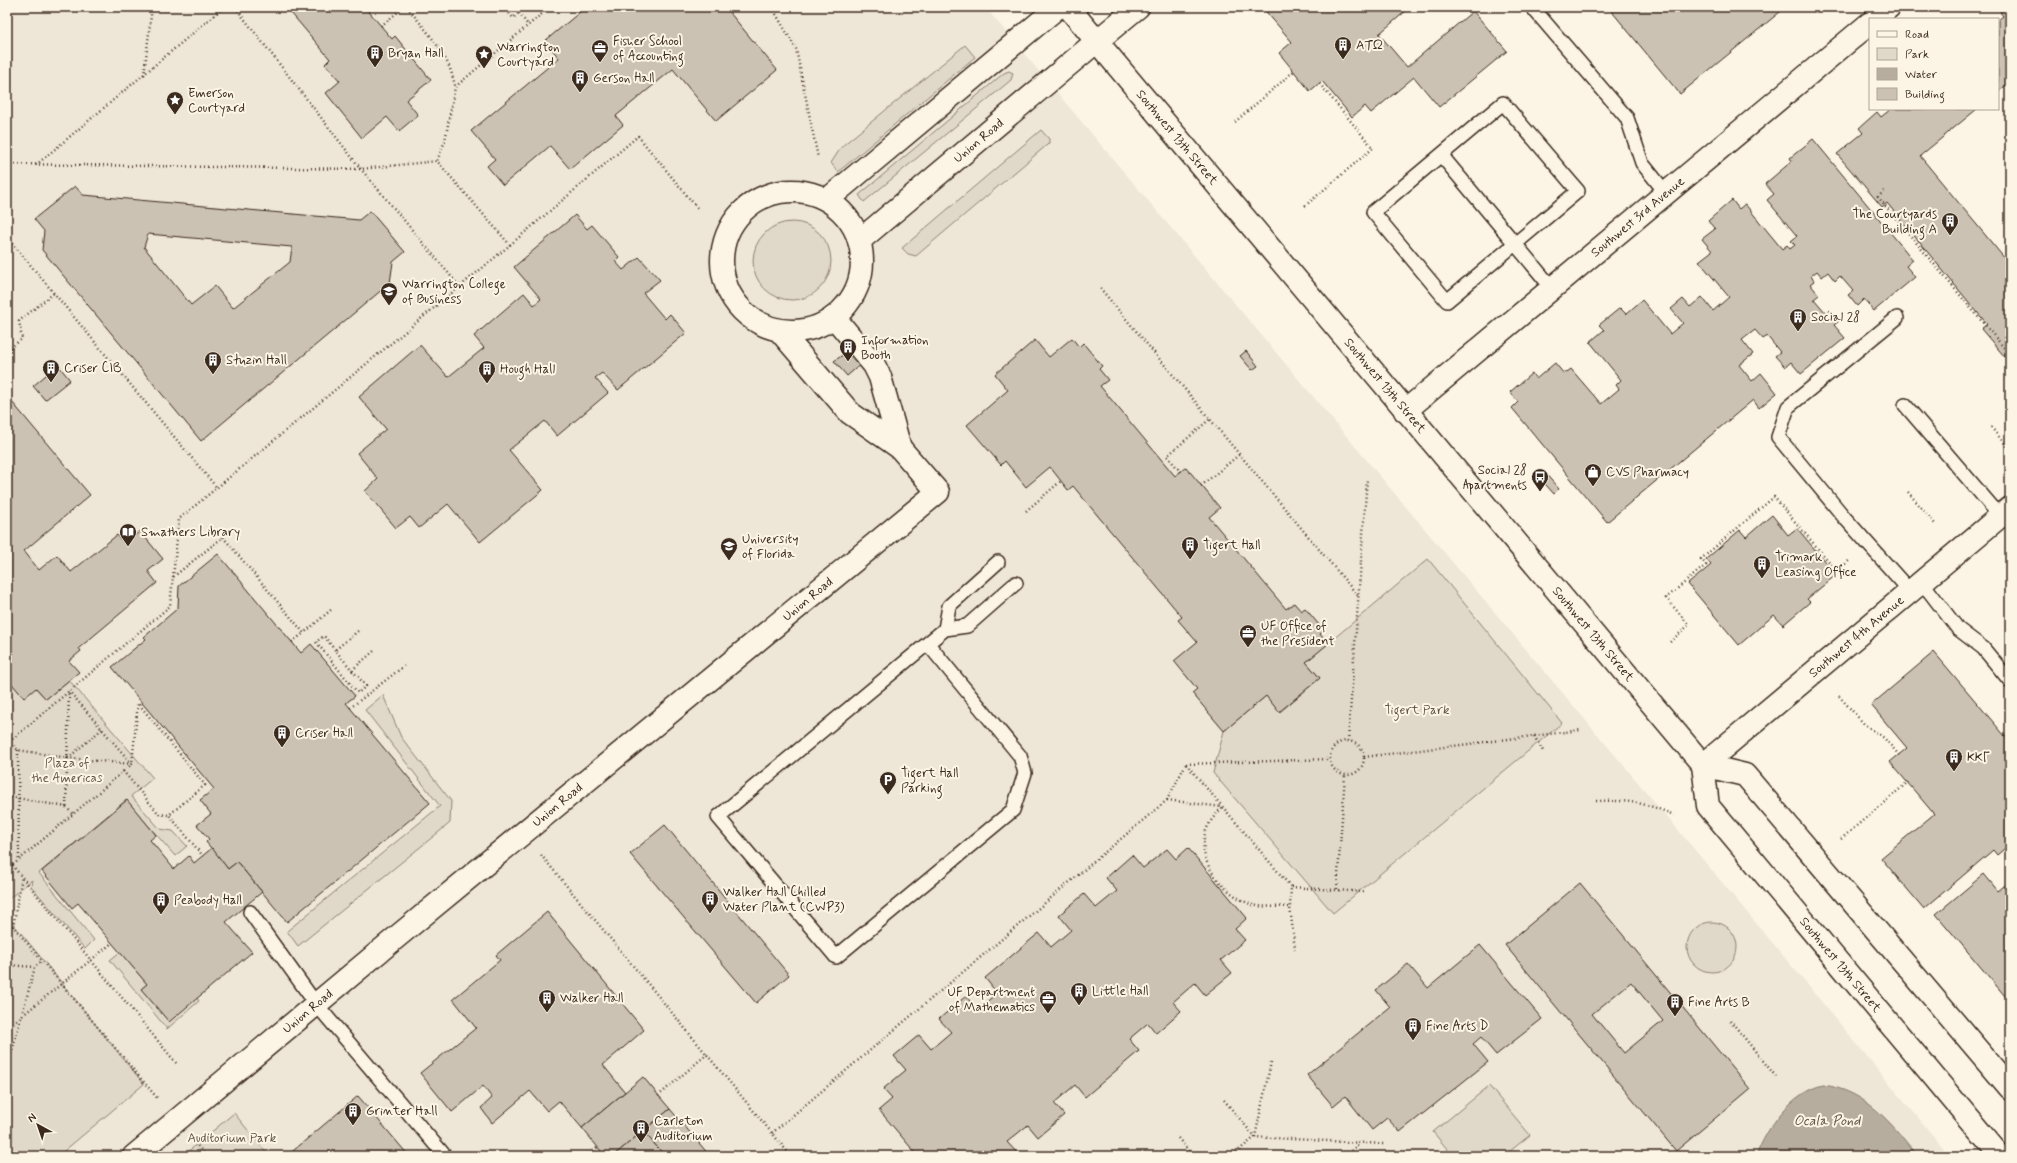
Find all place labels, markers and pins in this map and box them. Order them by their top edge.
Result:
place label: Fisher School of Accounting [613,33,684,67]
building icon: ΑΤΩ [1333,35,1353,60]
place label: ΑΤΩ [1356,37,1383,54]
office icon: Fisher School of Accounting [590,38,610,63]
place label: Warrington Courtyard [497,39,560,71]
building icon: Bryan Hall [365,43,385,68]
place icon: Warrington Courtyard [474,44,494,69]
place label: Bryan Hall [388,45,444,62]
building icon: Gerson Hall [570,68,590,93]
place label: Gerson Hall [593,70,655,87]
place label: Emerson Courtyard [188,85,245,117]
place icon: Emerson Courtyard [165,90,185,115]
place label: The Courtyards Building A [1853,206,1937,240]
building icon: The Courtyards Building A [1940,211,1960,236]
place label: Warrington College of Business [402,276,506,308]
school or university icon: Warrington College of Business [379,281,399,306]
building icon: Social 28 [1788,307,1808,332]
place label: Social 28 [1811,309,1860,326]
place label: Information Booth [861,332,929,364]
building icon: Information Booth [838,337,858,362]
building icon: Stuzin Hall [203,350,223,375]
place label: Stuzin Hall [226,352,287,369]
building icon: Criser CIB [41,358,61,383]
building icon: Hough Hall [477,359,497,384]
place label: Criser CIB [64,360,122,377]
place label: Hough Hall [500,361,555,380]
place label: Social 28 Apartments [1463,462,1527,495]
shop icon: CVS Pharmacy [1583,462,1603,487]
place label: CVS Pharmacy [1606,464,1689,481]
bus stop icon: Social 28 Apartments [1530,467,1550,492]
library icon: Smathers Library [118,522,138,547]
place label: Smathers Library [141,524,240,541]
place label: University of Florida [742,531,798,563]
building icon: Tigert Hall [1180,535,1200,560]
school or university icon: University of Florida [719,536,739,561]
place label: Tigert Hall [1203,537,1261,556]
place label: Trimark Leasing Office [1775,549,1857,581]
building icon: Trimark Leasing Office [1752,554,1772,579]
place label: UF Office of the President [1261,618,1335,650]
office icon: UF Office of the President [1238,623,1258,648]
building icon: Criser Hall [272,723,292,748]
place label: Criser Hall [295,725,353,742]
building icon: ΚΚΓ [1944,747,1964,772]
place label: ΚΚΓ [1967,749,1991,766]
place label: Tigert Hall Parking [901,765,959,799]
parking icon: Tigert Hall Parking [878,770,898,795]
place label: Walker Hall Chilled Water Plant (CWP3) [723,884,845,916]
building icon: Walker Hall Chilled Water Plant (CWP3) [700,889,720,914]
building icon: Peabody Hall [151,890,171,915]
place label: Peabody Hall [174,892,242,909]
building icon: Little Hall [1069,981,1089,1006]
place label: Little Hall [1092,983,1149,1000]
place label: UF Department of Mathematics [948,984,1035,1016]
building icon: Walker Hall [537,988,557,1013]
office icon: UF Department of Mathematics [1038,989,1058,1014]
place label: Walker Hall [560,990,624,1007]
building icon: Fine Arts B [1665,992,1685,1017]
place label: Fine Arts B [1688,994,1750,1011]
building icon: Fine Arts D [1403,1016,1423,1041]
place label: Fine Arts D [1426,1018,1489,1035]
building icon: Grinter Hall [343,1101,363,1126]
place label: Grinter Hall [366,1103,438,1120]
place label: Carleton Auditorium [654,1113,713,1145]
building icon: Carleton Auditorium [631,1118,651,1143]

